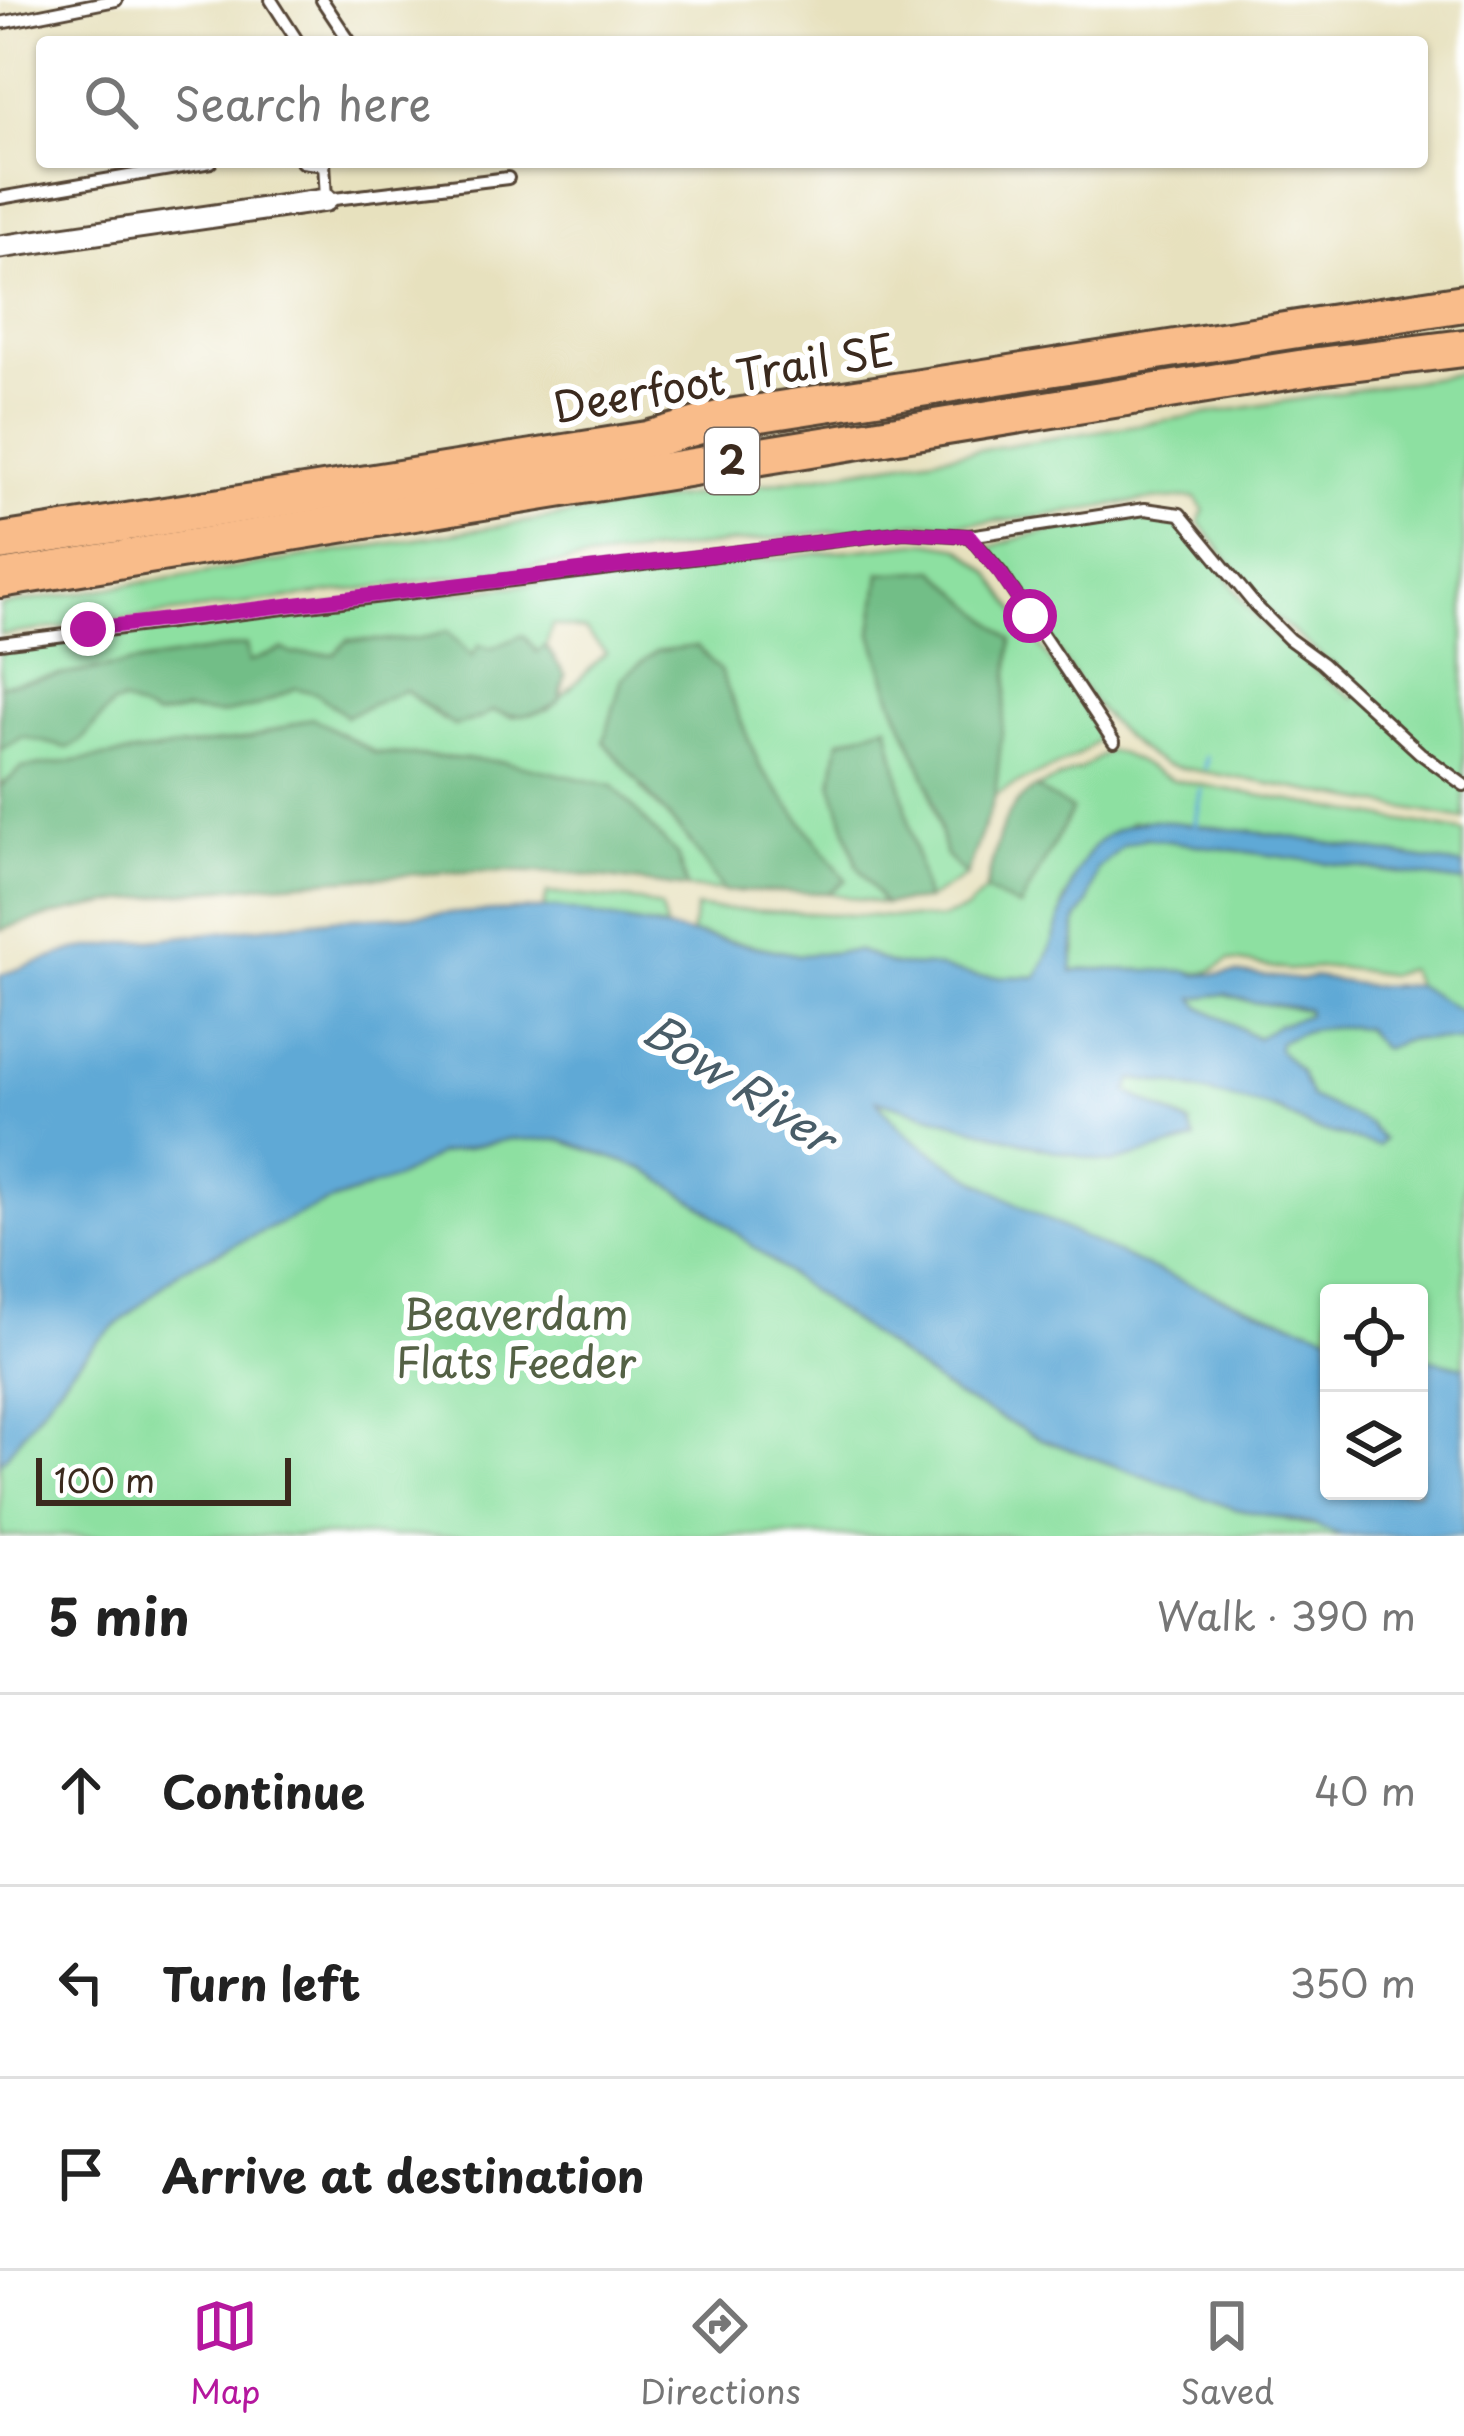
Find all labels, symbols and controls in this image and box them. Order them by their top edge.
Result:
search box [36,36,1428,168]
text: Search here [174,68,431,136]
icon: search [78,69,144,135]
street label: Deerfoot Trail SE [548,316,899,438]
road number: 2 [705,428,759,494]
route start [1003,589,1057,643]
route end [61,602,115,656]
water label: Bow River [632,994,854,1172]
park label: Beaverdam Flats Feeder [396,1281,637,1392]
map controls [1320,1284,1428,1500]
button: locate [1320,1284,1428,1392]
button: layers [1320,1392,1428,1500]
scale bar [36,1452,291,1505]
text: 100 m [54,1454,155,1504]
text: 5 min [48,1576,190,1653]
text: Walk · 390 m [1157,1585,1416,1644]
text: Continue [162,1756,365,1824]
icon: ahead [48,1757,114,1823]
text: 40 m [1314,1760,1416,1819]
text: Turn left [162,1948,361,2016]
icon: left [48,1949,114,2015]
text: 350 m [1289,1952,1416,2011]
text: Arrive at destination [162,2140,645,2208]
icon: arrive [48,2141,114,2207]
tab: Map [190,2293,260,2415]
tab: Directions [640,2293,801,2415]
tab: Saved [1180,2293,1274,2415]

